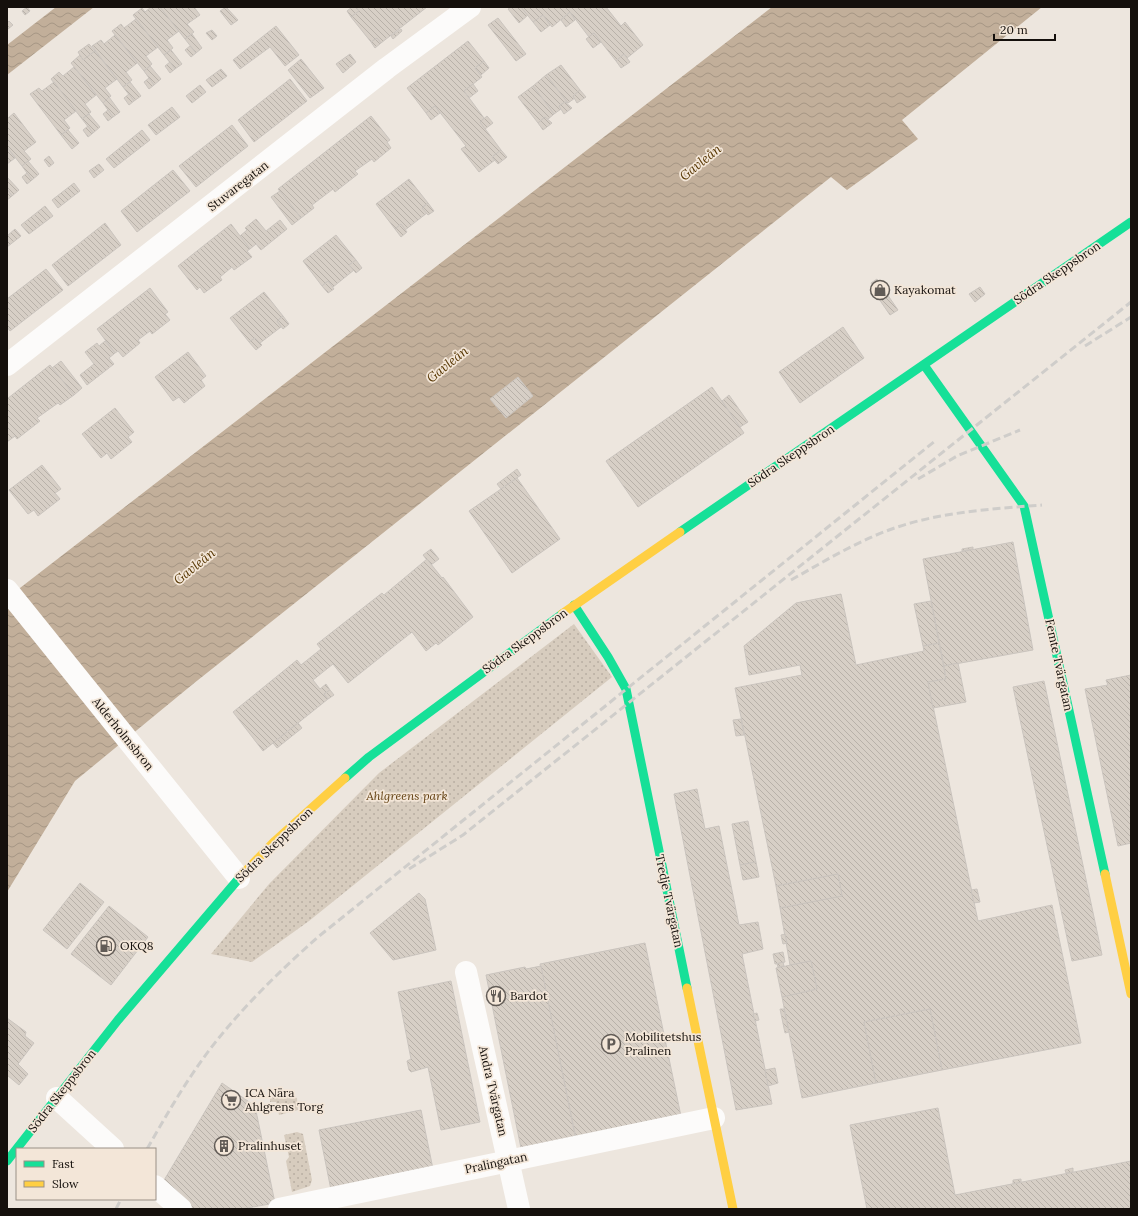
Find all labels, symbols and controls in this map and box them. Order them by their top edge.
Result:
scale bar [994,16,1055,42]
text: 20 m [1000,22,1028,37]
water label: Gavleån [676,140,725,184]
street label: Stuvaregatan [204,157,271,214]
street label: Södra Skeppsbron [1010,238,1103,307]
shop icon: Kayakomat [869,279,891,301]
place label: Kayakomat [894,282,956,297]
water label: Gavleån [423,342,472,386]
street label: Södra Skeppsbron [744,421,837,490]
water label: Gavleån [170,544,219,588]
street label: Södra Skeppsbron [479,605,570,676]
street label: Femte Tvärgatan [1042,618,1077,712]
street label: Alderholmsbron [89,693,157,773]
park label: Ahlgreens park [365,788,448,803]
street label: Södra Skeppsbron [232,804,315,885]
street label: Tredje Tvärgatan [652,853,687,949]
fuel station icon: OKQ8 [95,935,117,957]
place label: OKQ8 [120,938,154,953]
restaurant icon: Bardot [485,985,507,1007]
place label: Bardot [510,988,548,1003]
place label: Mobilitetshus Pralinen [625,1029,702,1058]
parking icon: Mobilitetshus Pralinen [600,1033,622,1055]
street label: Andra Tvärgatan [476,1043,511,1138]
street label: Södra Skeppsbron [24,1046,99,1135]
place label: ICA Nära Ahlgrens Torg [244,1085,323,1114]
supermarket icon: ICA Nära Ahlgrens Torg [220,1089,242,1111]
building icon: Pralinhuset [213,1135,235,1157]
place label: Pralinhuset [238,1138,302,1153]
legend [16,1148,156,1200]
street label: Pralingatan [463,1149,528,1176]
text: Fast [52,1156,75,1171]
text: Slow [52,1176,79,1191]

